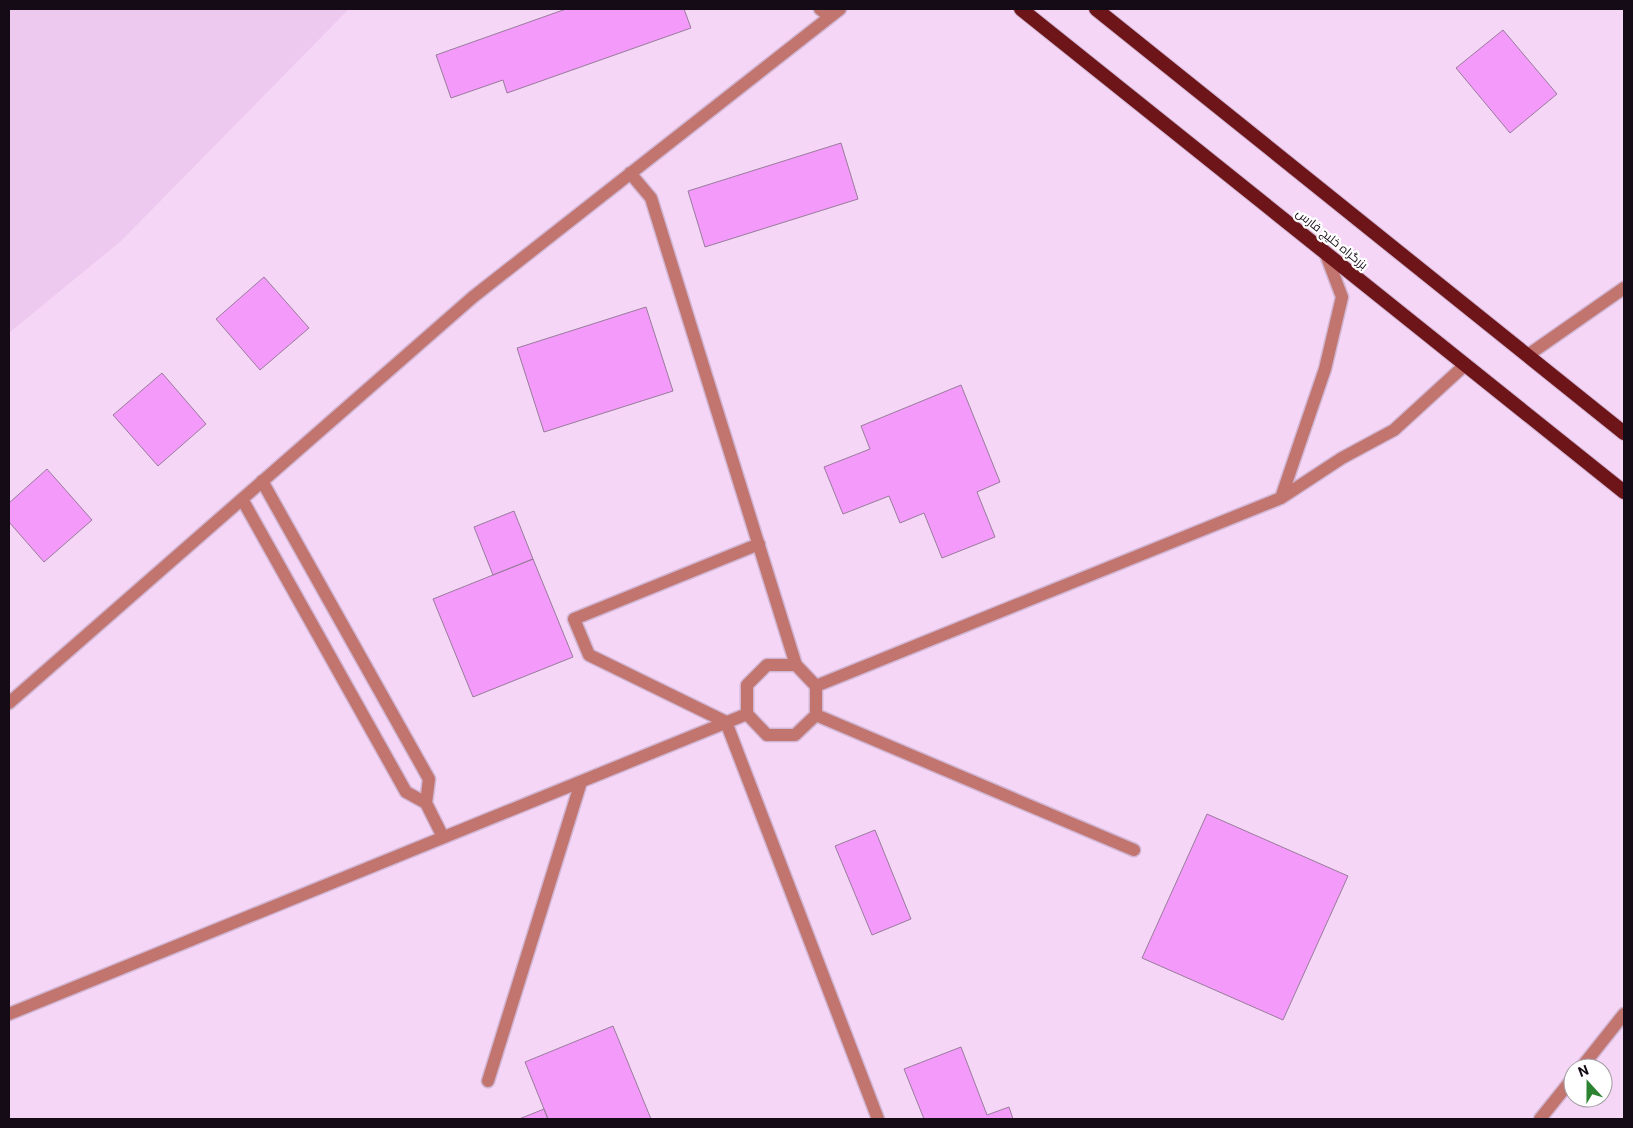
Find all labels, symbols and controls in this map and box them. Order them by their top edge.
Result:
street label: بزرگراه خلیج فارس [1293,206,1371,273]
north arrow [1563,1058,1613,1108]
text: N [1576,1062,1591,1080]

